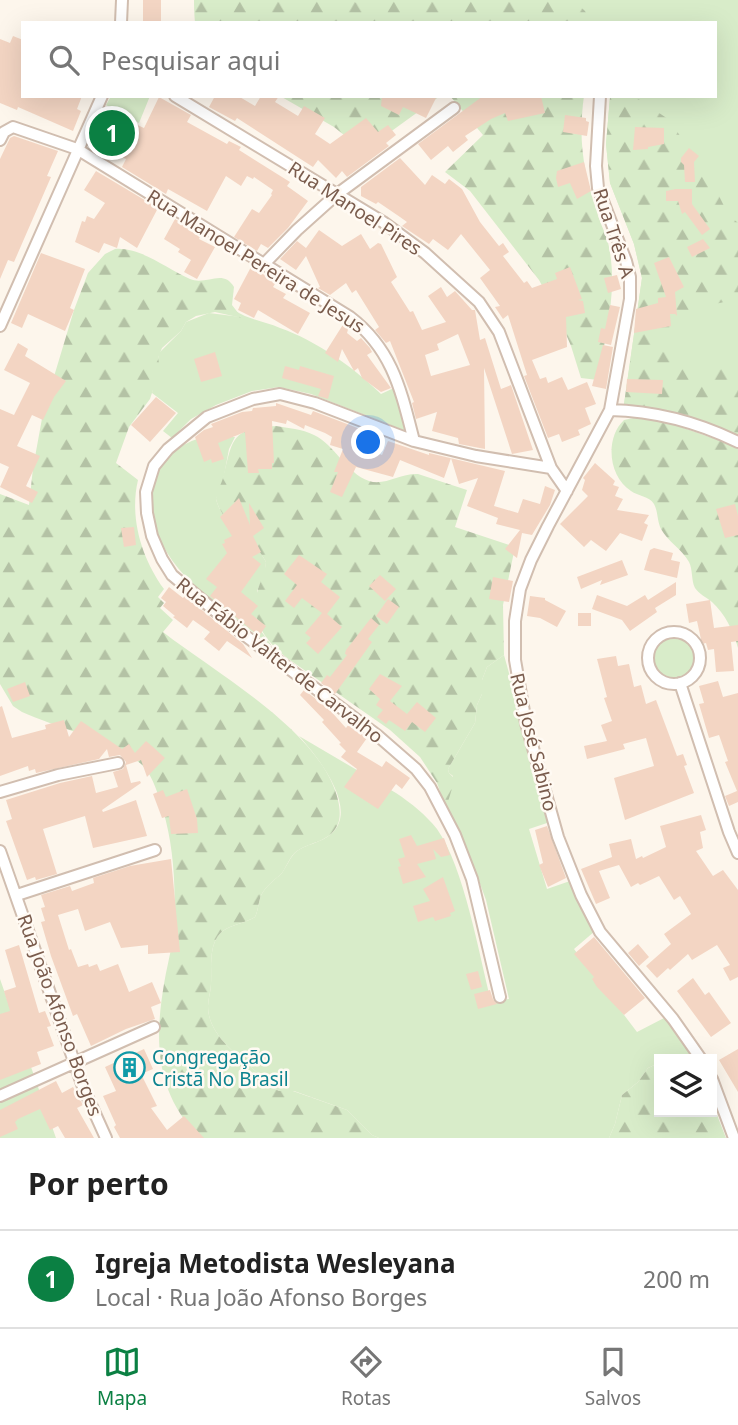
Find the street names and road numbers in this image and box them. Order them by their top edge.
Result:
street label: Rua Manoel Pires [283,155,427,261]
street label: Rua Manoel Pereira de Jesus [142,183,370,339]
street label: Rua Três A [587,185,641,282]
street label: Rua Fábio Valter de Carvalho [171,571,389,749]
street label: Rua José Sabino [504,670,564,814]
street label: Rua João Afonso Borges [11,910,109,1120]

